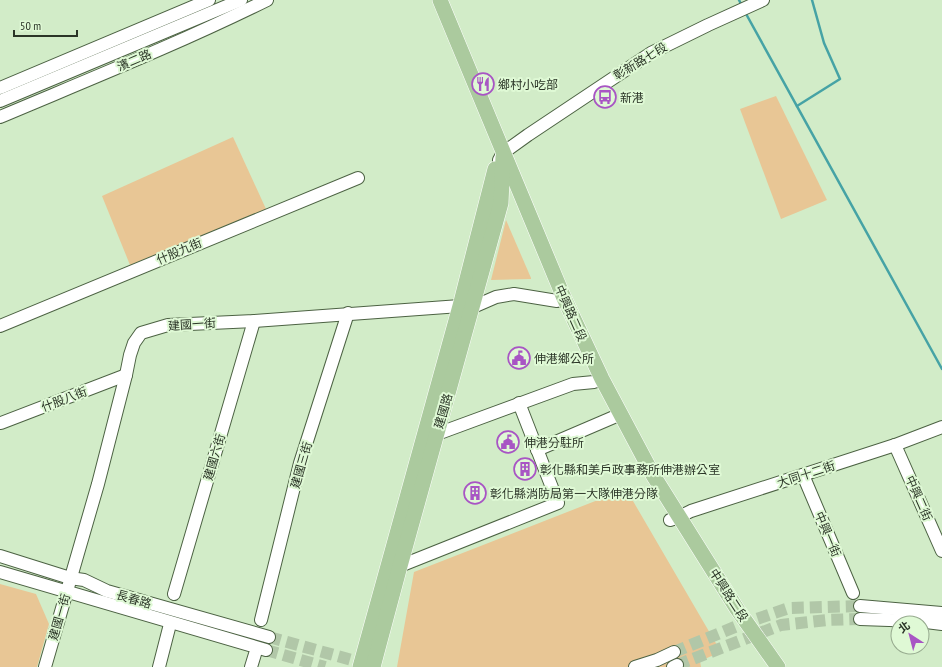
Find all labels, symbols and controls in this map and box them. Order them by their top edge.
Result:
scale bar [14,12,77,38]
text: 50 m [20,18,41,33]
street label: 彰新路七段 [610,39,670,83]
street label: 濱二路 [114,46,154,74]
restaurant icon: 鄉村小吃部 [470,71,496,97]
place label: 鄉村小吃部 [498,77,558,92]
bus stop icon: 新港 [592,84,618,110]
place label: 新港 [620,90,644,105]
street label: 什股九街 [154,235,204,267]
street label: 中興路二段 [552,283,590,343]
street label: 建國一街 [168,315,216,333]
public building icon: 伸港鄉公所 [506,345,532,371]
place label: 伸港鄉公所 [534,351,594,366]
street label: 什股八街 [39,383,89,415]
street label: 建國路 [431,392,455,430]
public building icon: 伸港分駐所 [495,429,521,455]
street label: 建國六街 [200,432,228,482]
place label: 伸港分駐所 [524,435,584,450]
street label: 建國三街 [287,440,315,490]
building icon: 彰化縣和美戶政事務所伸港辦公室 [512,456,538,482]
street label: 大同十二街 [775,458,837,490]
place label: 彰化縣和美戶政事務所伸港辦公室 [540,462,720,477]
street label: 中興二街 [902,473,936,523]
building icon: 彰化縣消防局第一大隊伸港分隊 [462,480,488,506]
place label: 彰化縣消防局第一大隊伸港分隊 [490,486,658,501]
street label: 中興一街 [812,509,844,559]
street label: 中興路二段 [706,566,752,624]
street label: 長春路 [115,587,153,611]
street label: 建國一街 [45,592,73,642]
north arrow [890,615,930,655]
text: 北 [896,618,913,636]

